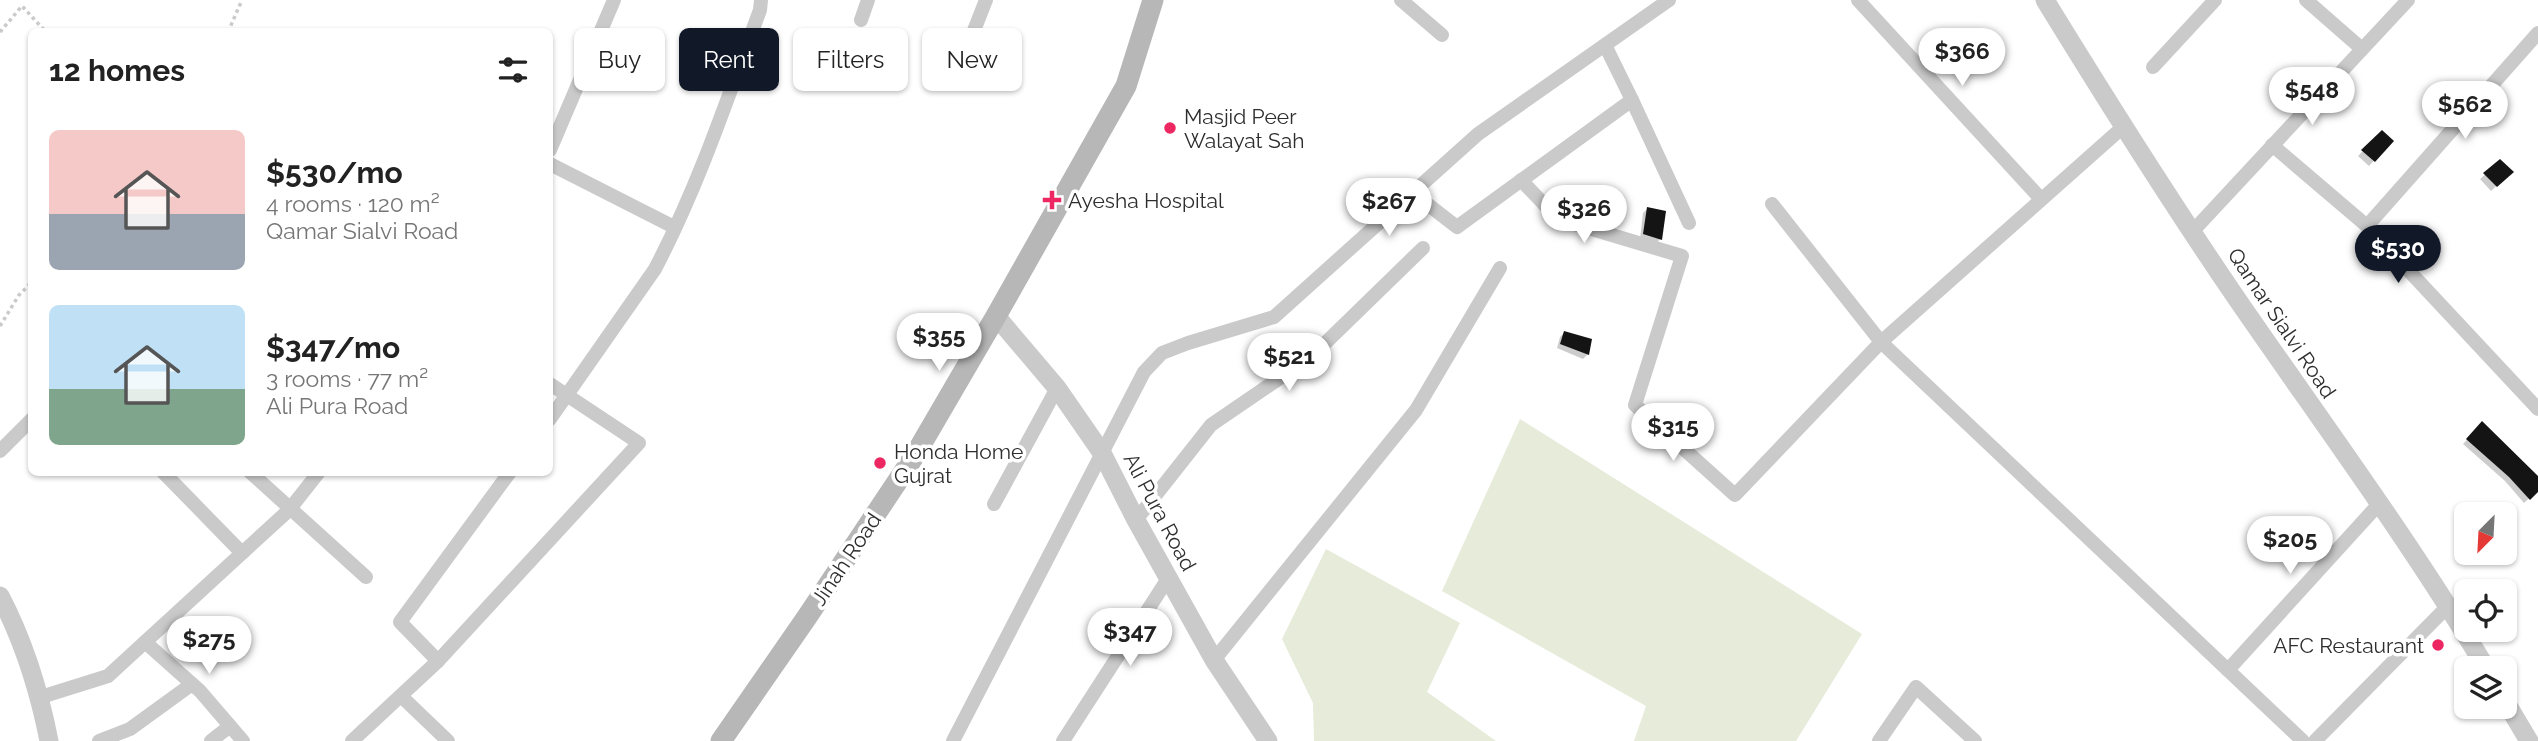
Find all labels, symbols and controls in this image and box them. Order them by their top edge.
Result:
chip: Buy [574,28,665,91]
chip: Rent [679,28,779,91]
chip: Filters [793,28,908,91]
chip: New [922,28,1022,91]
pin: $366 [1921,28,2003,88]
text: $366 [1934,37,1990,64]
icon: filters [494,51,532,89]
text: 12 homes [49,53,185,88]
pin: $548 [2271,68,2353,127]
text: $548 [2285,76,2339,103]
pin: $562 [2424,82,2506,141]
text: $562 [2438,90,2492,117]
place label: Masjid Peer Walayat Sah [1184,104,1304,153]
marker: Masjid Peer Walayat Sah [1162,120,1178,136]
text: $530/mo [266,155,403,190]
icon: home [105,158,189,242]
pin: $267 [1348,178,1430,238]
pin: $326 [1543,186,1625,245]
text: $267 [1362,187,1416,214]
place label: Ayesha Hospital [1068,188,1224,213]
text: 4 rooms · 120 m² [266,190,440,217]
marker: Ayesha Hospital [1042,190,1062,210]
text: $326 [1557,194,1611,221]
text: Qamar Sialvi Road [266,217,458,244]
pin: $530 [2357,226,2439,285]
text: $530 [2371,234,2425,261]
street label: Qamar Sialvi Road [2223,243,2341,403]
pin: $355 [898,314,980,373]
text: $355 [913,322,965,349]
text: $347/mo [266,330,400,365]
icon: home [105,333,189,417]
pin: $521 [1248,334,1330,393]
text: $521 [1263,342,1315,369]
text: 3 rooms · 77 m² [266,365,428,392]
text: Ali Pura Road [266,392,408,419]
pin: $315 [1632,404,1714,463]
text: $315 [1647,412,1699,439]
place label: Honda Home Gujrat [894,439,1023,488]
street label: Ali Pura Road [1118,449,1202,575]
marker: Honda Home Gujrat [872,455,888,471]
north arrow [2454,502,2516,565]
map controls [2454,502,2517,719]
street label: Jinah Road [806,508,886,610]
pin: $205 [2249,516,2331,576]
text: $205 [2263,525,2317,552]
button: locate [2454,579,2517,642]
pin: $347 [1089,608,1171,668]
pin: $275 [168,616,250,676]
text: $347 [1103,617,1157,644]
text: $275 [183,625,235,652]
place label: AFC Restaurant [2273,633,2424,658]
marker: AFC Restaurant [2430,637,2446,653]
button: layers [2454,656,2517,719]

